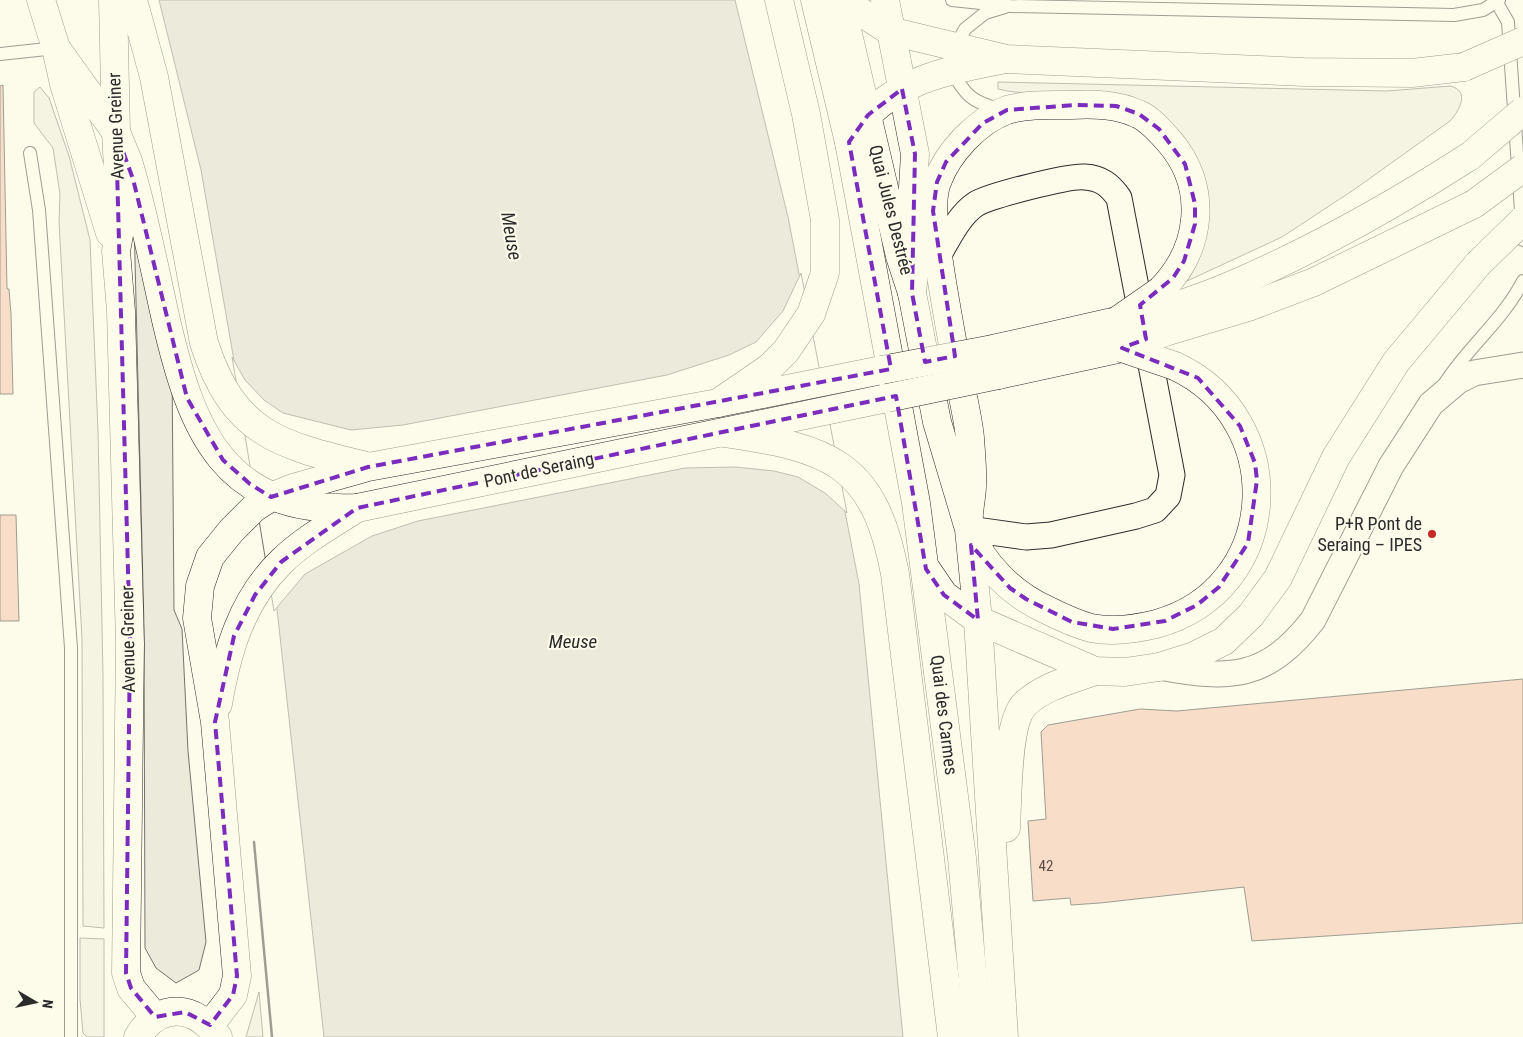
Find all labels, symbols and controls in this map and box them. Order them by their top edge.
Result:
street label: Avenue Greiner [103,72,128,180]
street label: Quai Jules Destrée [865,143,918,277]
water label: Meuse [496,210,527,262]
street label: Pont de Seraing [482,448,596,491]
place label: P+R Pont de Seraing – IPES [1317,513,1422,555]
marker: P+R Pont de Seraing – IPES [1426,528,1438,540]
street label: Avenue Greiner [116,585,139,693]
water label: Meuse [549,630,597,653]
street label: Quai des Carmes [927,654,962,776]
house number: 42 [1039,857,1053,875]
north arrow [10,977,60,1027]
text: N [39,999,56,1010]

